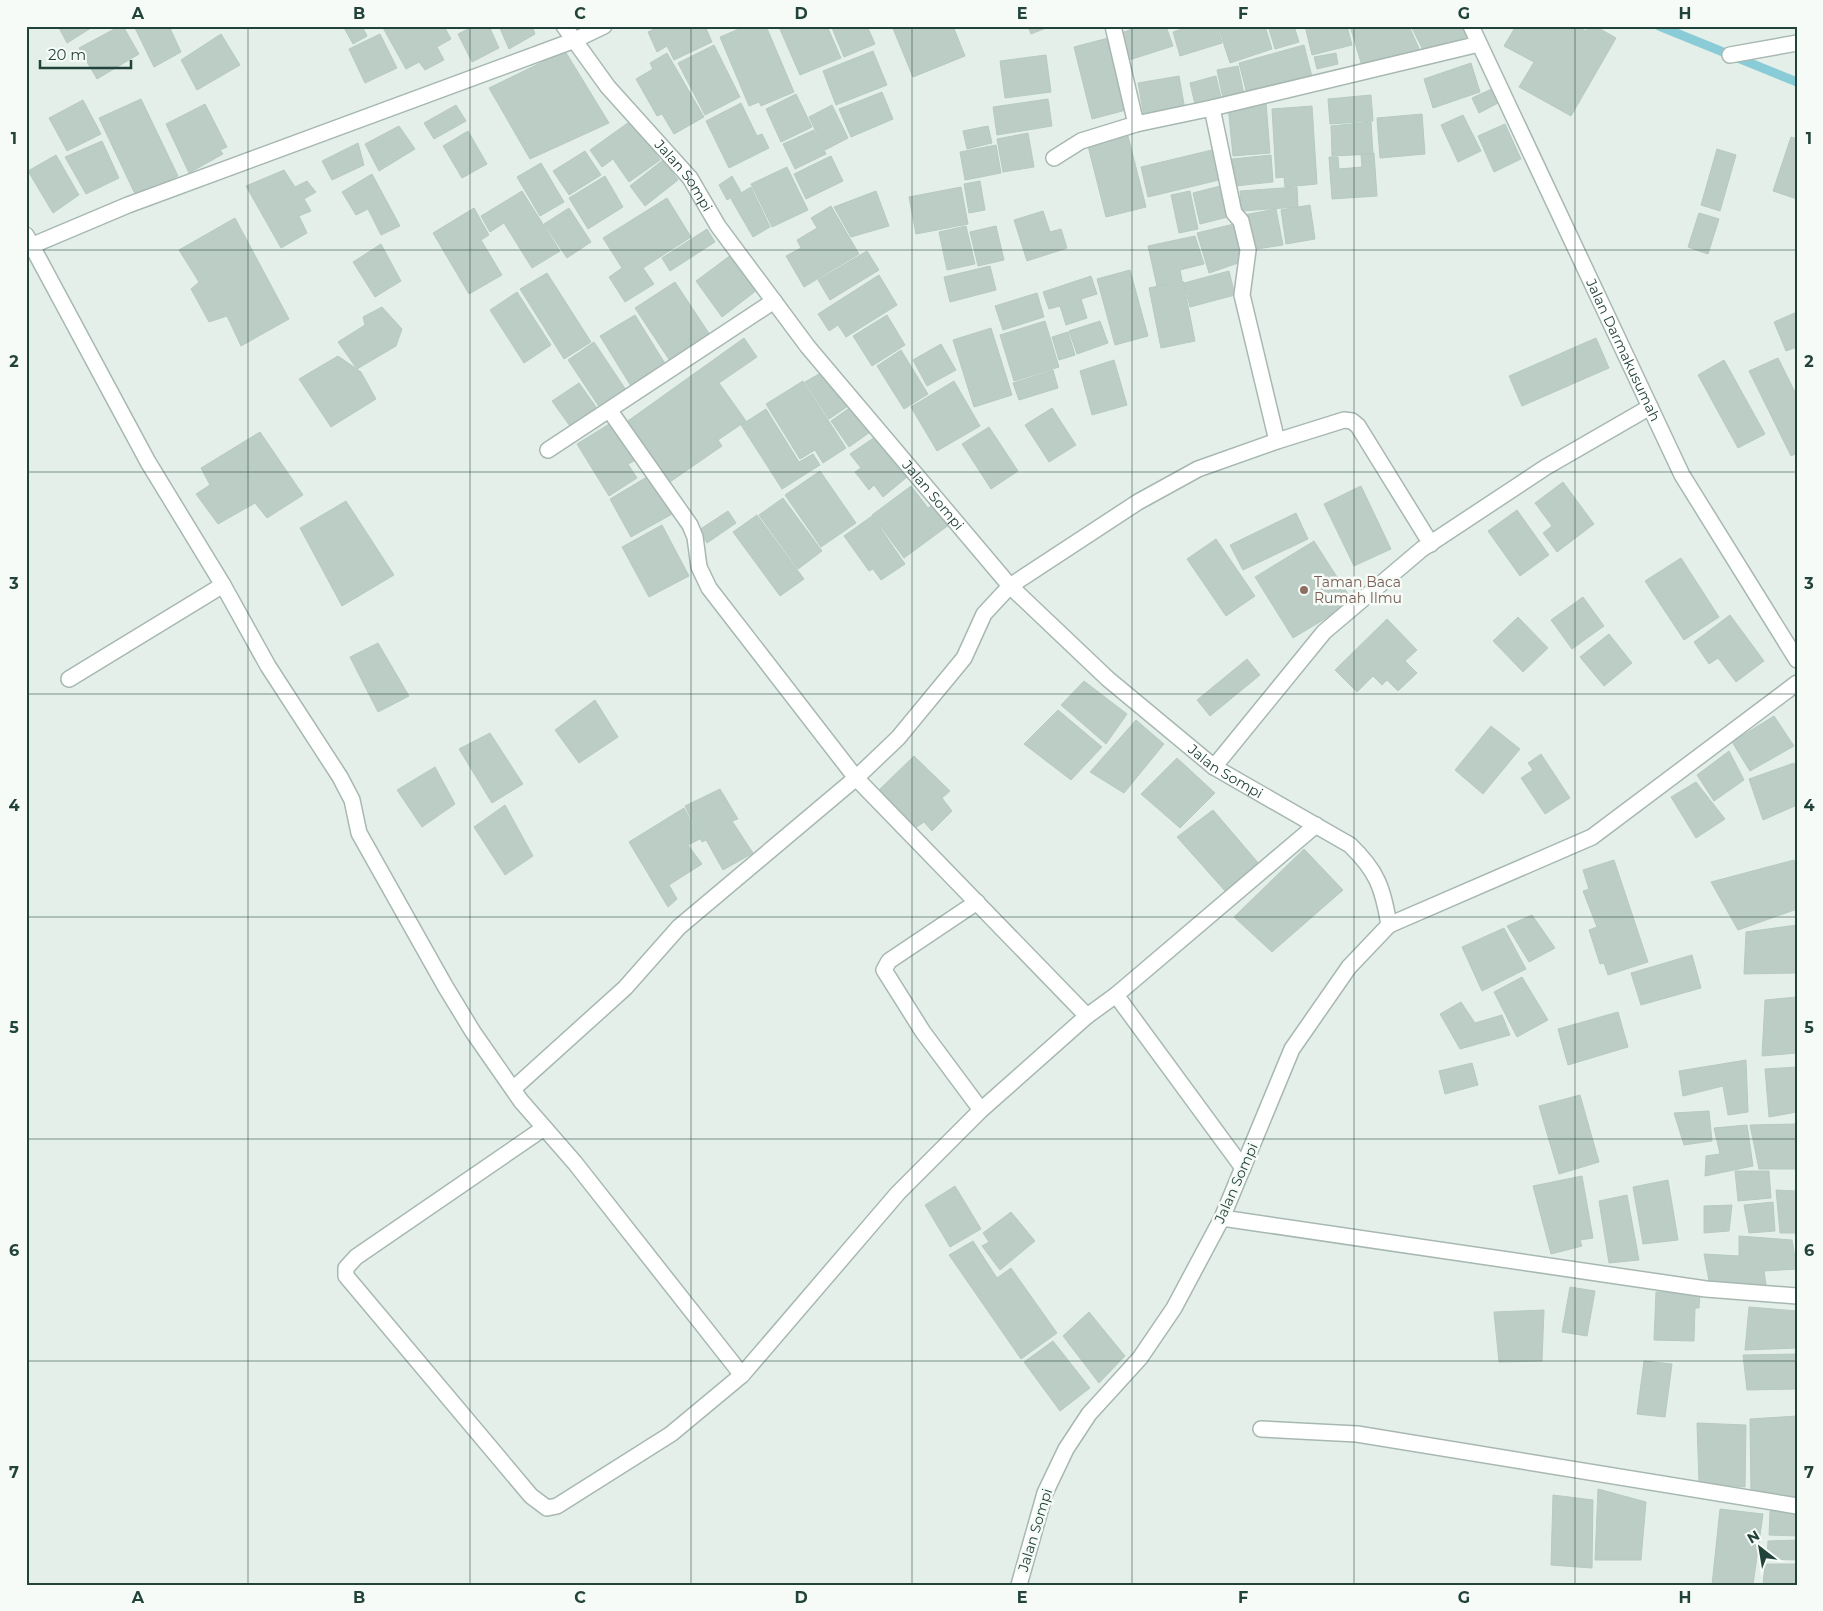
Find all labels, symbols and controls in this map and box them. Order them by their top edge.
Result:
text: A [131,4,145,23]
text: B [353,4,365,23]
text: C [574,4,586,23]
text: D [794,4,808,23]
text: E [1017,4,1027,23]
text: F [1238,4,1248,23]
text: G [1458,4,1470,23]
text: H [1679,4,1691,23]
scale bar [40,38,131,70]
text: 20 m [48,45,86,64]
text: 1 [11,129,17,148]
text: 1 [1806,129,1812,148]
street label: Jalan Sompi [650,135,717,215]
street label: Jalan Darmakusumah [1582,275,1664,424]
text: 2 [9,352,19,371]
text: 2 [1804,352,1814,371]
street label: Jalan Sompi [898,456,968,534]
place label: Taman Baca Rumah Ilmu [1314,573,1402,607]
text: 3 [8,574,19,593]
text: 3 [1803,574,1814,593]
marker: Taman Baca Rumah Ilmu [1298,584,1310,596]
street label: Jalan Sompi [1184,740,1266,802]
text: 4 [8,796,20,815]
text: 4 [1803,796,1815,815]
text: 5 [9,1018,19,1037]
text: 5 [1804,1018,1814,1037]
street label: Jalan Sompi [1210,1140,1262,1227]
text: 6 [9,1241,19,1260]
text: 6 [1804,1241,1814,1260]
text: 7 [9,1463,19,1482]
text: 7 [1804,1463,1814,1482]
street label: Jalan Sompi [1014,1486,1056,1575]
north arrow [1736,1524,1786,1574]
text: N [1744,1526,1763,1547]
text: A [131,1588,145,1607]
text: B [353,1588,365,1607]
text: C [574,1588,586,1607]
text: D [794,1588,808,1607]
text: E [1017,1588,1027,1607]
text: F [1238,1588,1248,1607]
text: G [1458,1588,1470,1607]
text: H [1679,1588,1691,1607]

